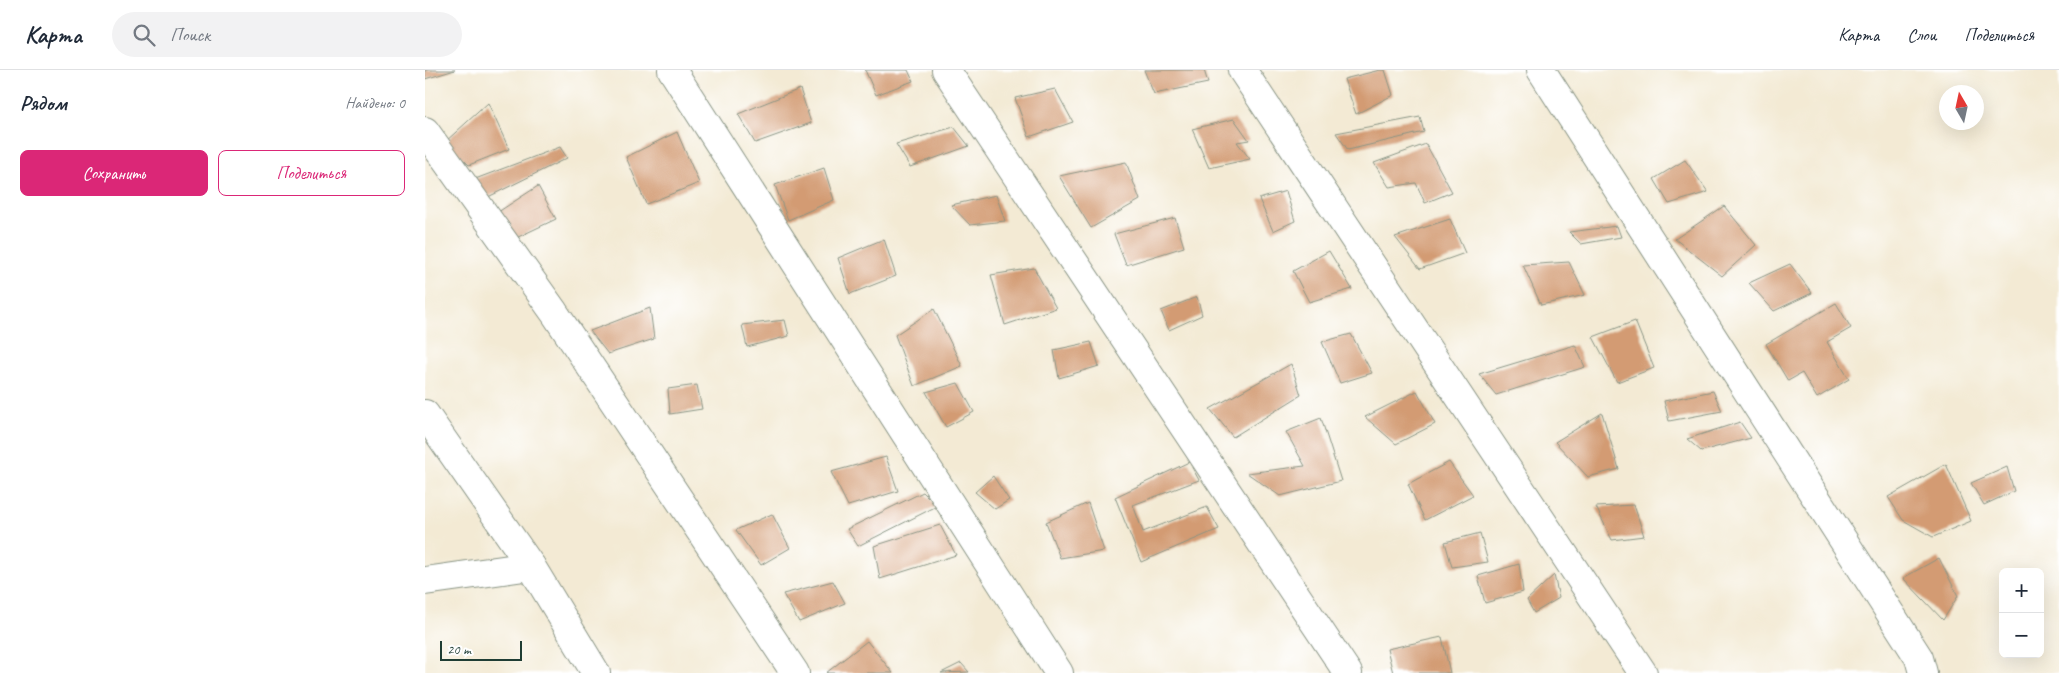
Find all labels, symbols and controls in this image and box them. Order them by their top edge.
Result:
search box [112,12,462,57]
text: Карта [25,20,82,50]
icon: search [130,21,158,49]
text: Поиск [170,23,210,47]
text: Карта [1838,24,1879,46]
text: Слои [1907,24,1936,46]
text: Поделиться [1964,24,2034,46]
north arrow [1939,85,1984,130]
text: Рядом [20,90,67,116]
text: Найдено: 0 [345,93,405,113]
button: Сохранить [20,150,208,196]
button: Поделиться [218,150,405,196]
map controls [1999,568,2044,658]
button: + [1999,568,2044,613]
button: − [1999,613,2044,658]
scale bar [440,638,523,661]
text: 20 m [447,641,471,658]

